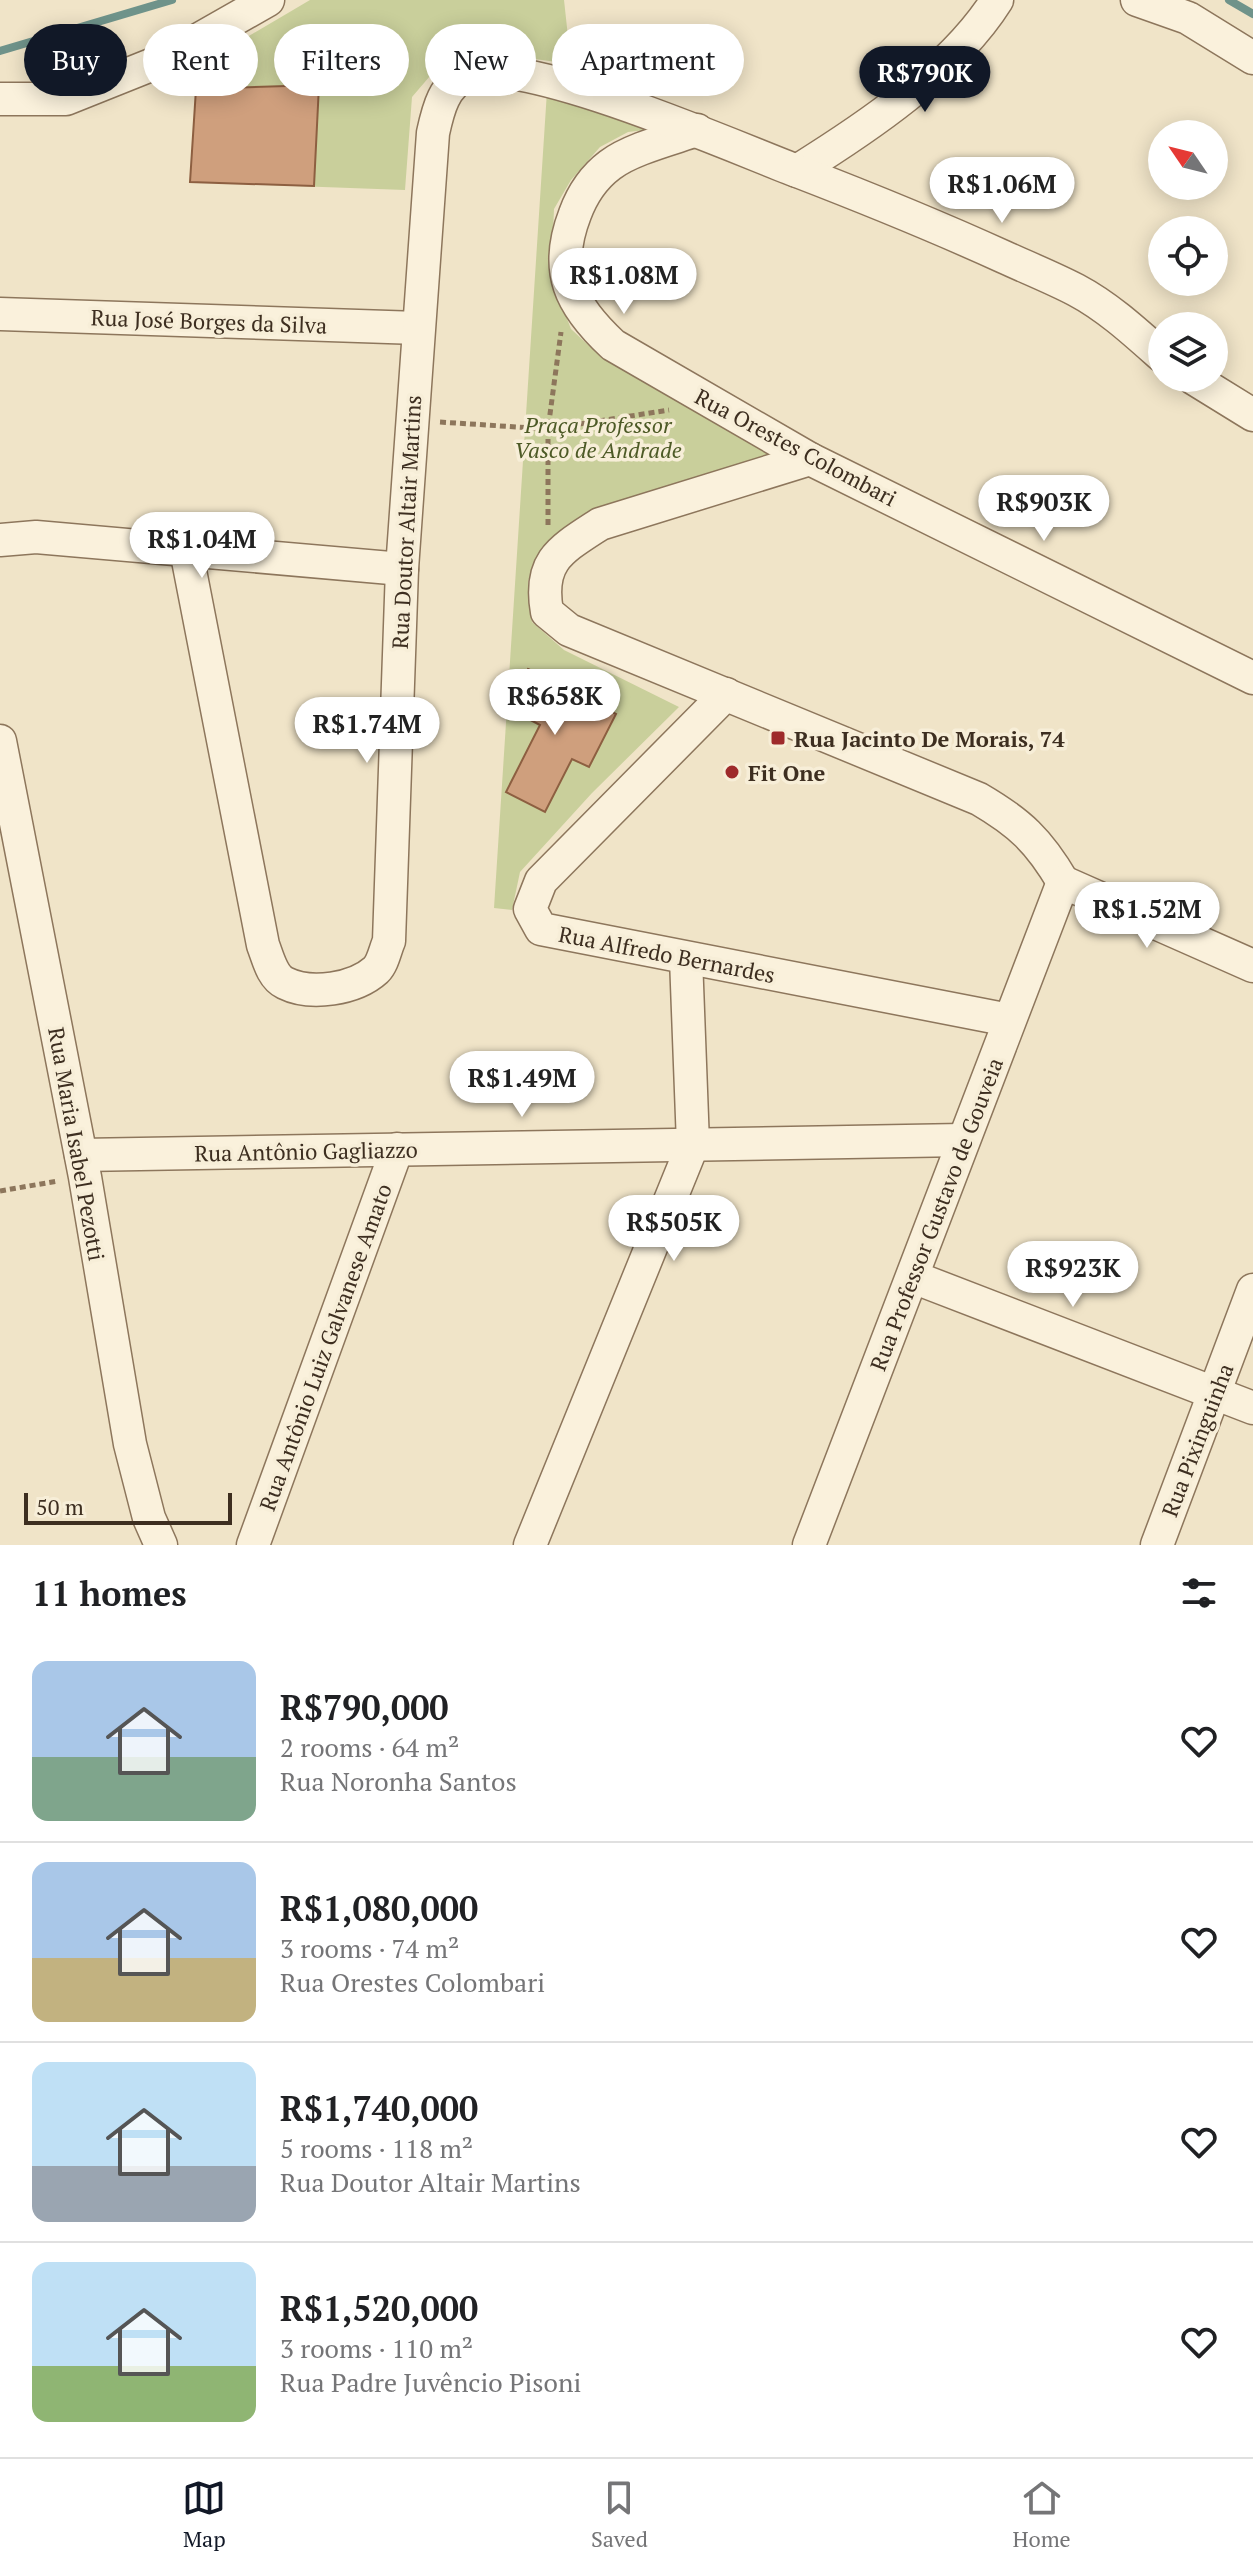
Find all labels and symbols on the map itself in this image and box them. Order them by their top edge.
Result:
pin: R$790K [860,46,990,114]
north arrow [1148,120,1228,200]
pin: R$1.06M [928,157,1076,225]
pin: R$1.08M [550,248,698,316]
street label: Rua José Borges da Silva [90,302,328,340]
street label: Rua Orestes Colombari [690,382,902,512]
street label: Rua Doutor Altair Martins [385,394,427,650]
park label: Praça Professor Vasco de Andrade [514,410,682,464]
pin: R$903K [979,475,1109,543]
pin: R$1.04M [128,512,276,580]
pin: R$658K [490,669,620,737]
pin: R$1.74M [293,697,441,765]
place label: Rua Jacinto De Morais, 74 [794,724,1065,753]
marker: Rua Jacinto De Morais, 74 [769,729,787,747]
place label: Fit One [748,758,825,787]
marker: Fit One [723,763,741,781]
pin: R$1.52M [1073,882,1221,950]
street label: Rua Alfredo Bernardes [556,919,778,989]
street label: Rua Maria Isabel Pezotti [42,1025,112,1263]
pin: R$1.49M [448,1051,596,1119]
street label: Rua Professor Gustavo de Gouveia [863,1053,1009,1375]
street label: Rua Antônio Gagliazzo [194,1135,418,1167]
street label: Rua Antônio Luiz Galvanese Amato [252,1179,398,1515]
pin: R$505K [609,1195,739,1263]
pin: R$923K [1008,1241,1138,1309]
street label: Rua Pixinguinha [1154,1359,1240,1521]
scale bar [24,1489,232,1525]

